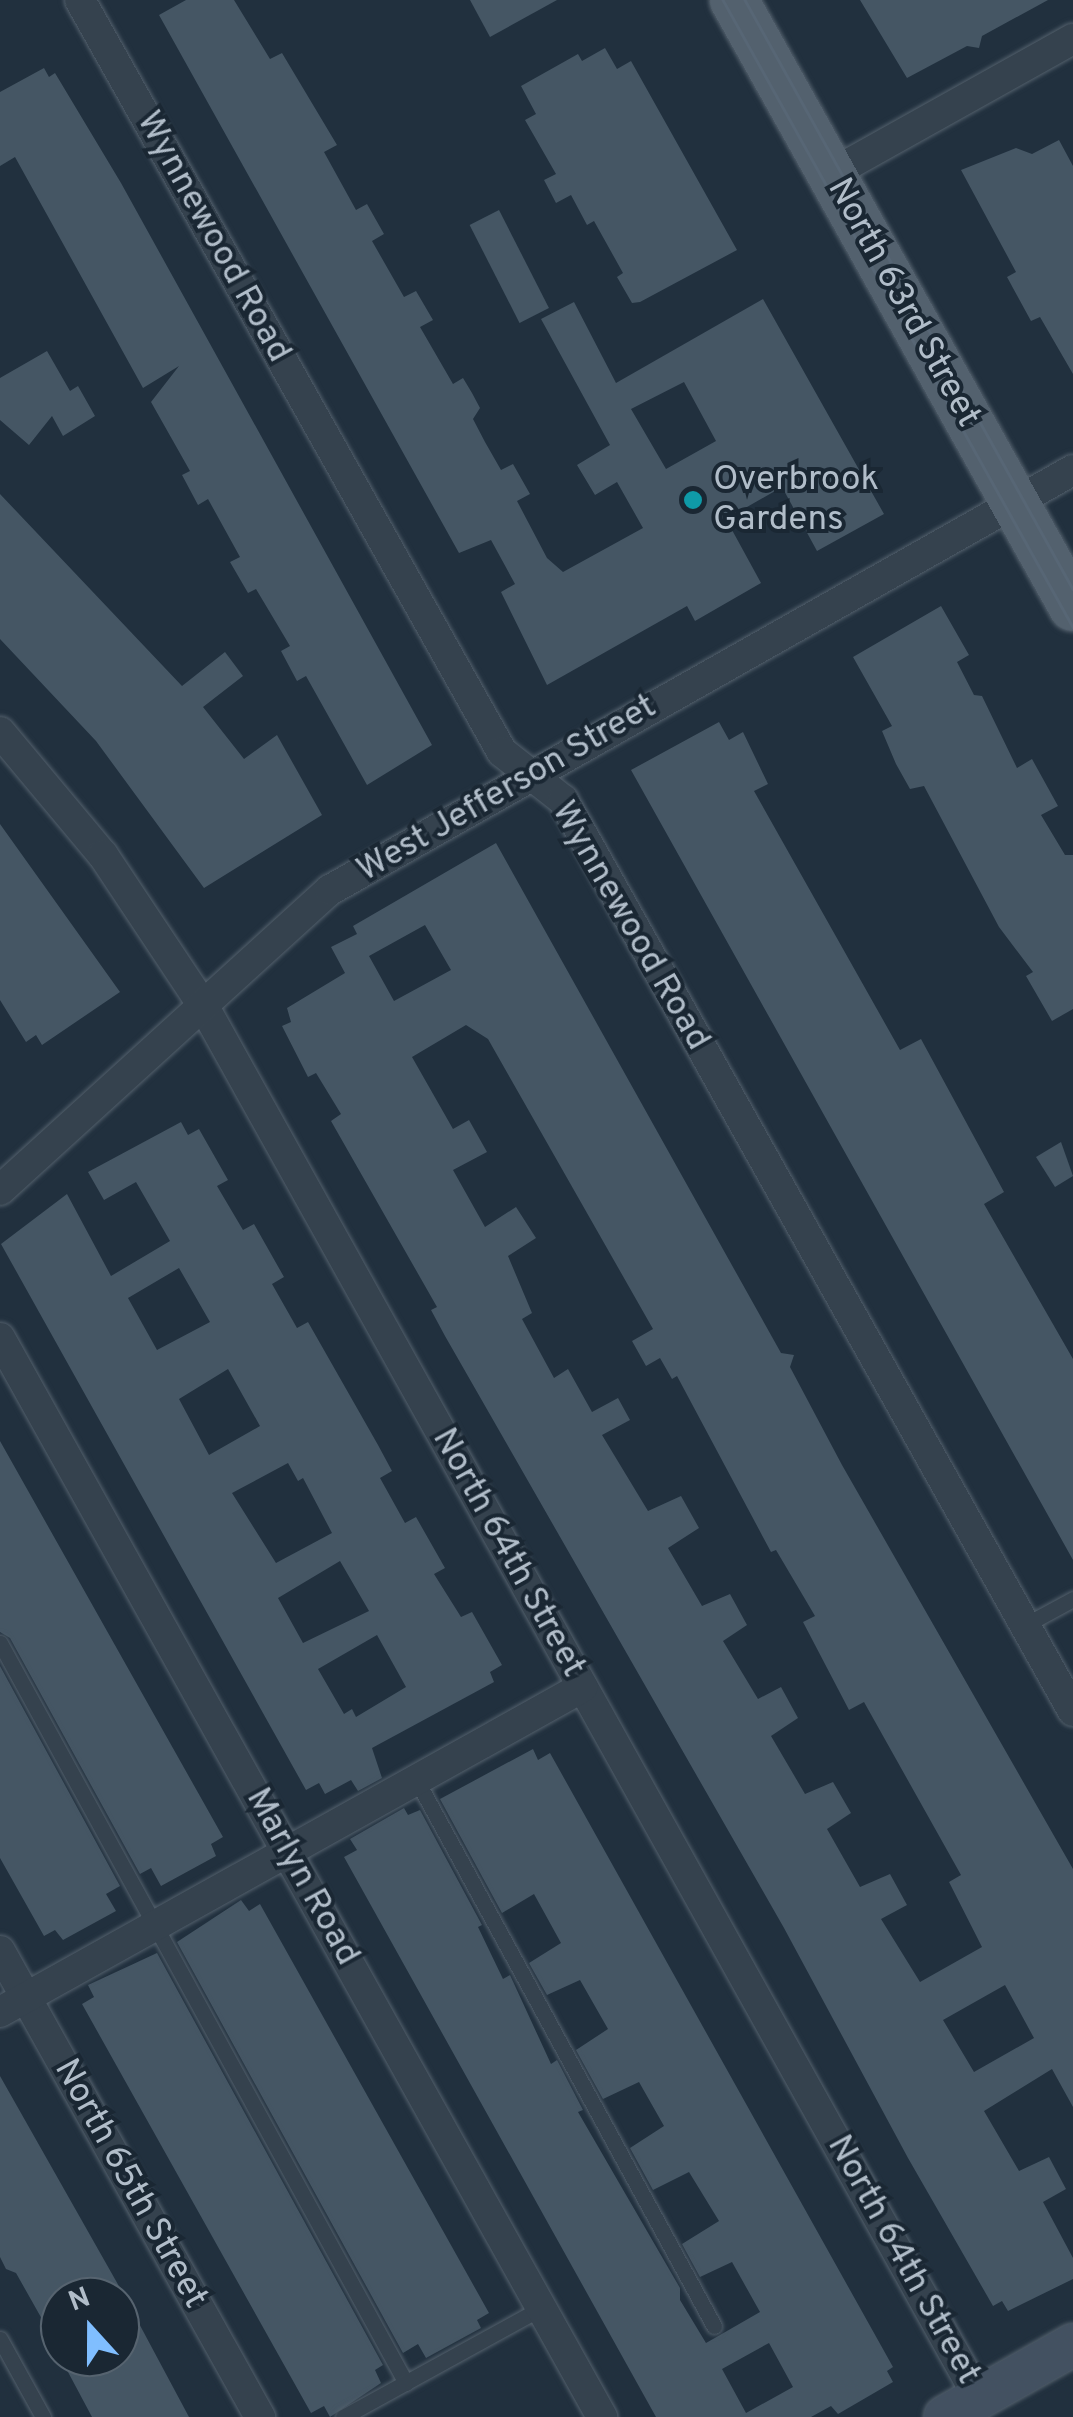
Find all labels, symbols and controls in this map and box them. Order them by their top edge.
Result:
street label: Wynnewood Road [127,104,299,370]
street label: North 63rd Street [817,171,989,435]
place label: Overbrook Gardens [713,459,879,541]
marker: Overbrook Gardens [682,489,704,511]
street label: West Jefferson Street [350,686,664,892]
street label: Wynnewood Road [542,794,718,1058]
street label: North 64th Street [422,1421,594,1685]
street label: Marlyn Road [236,1781,368,1973]
street label: North 65th Street [44,2052,216,2316]
street label: North 64th Street [817,2128,989,2392]
north arrow [40,2277,140,2377]

